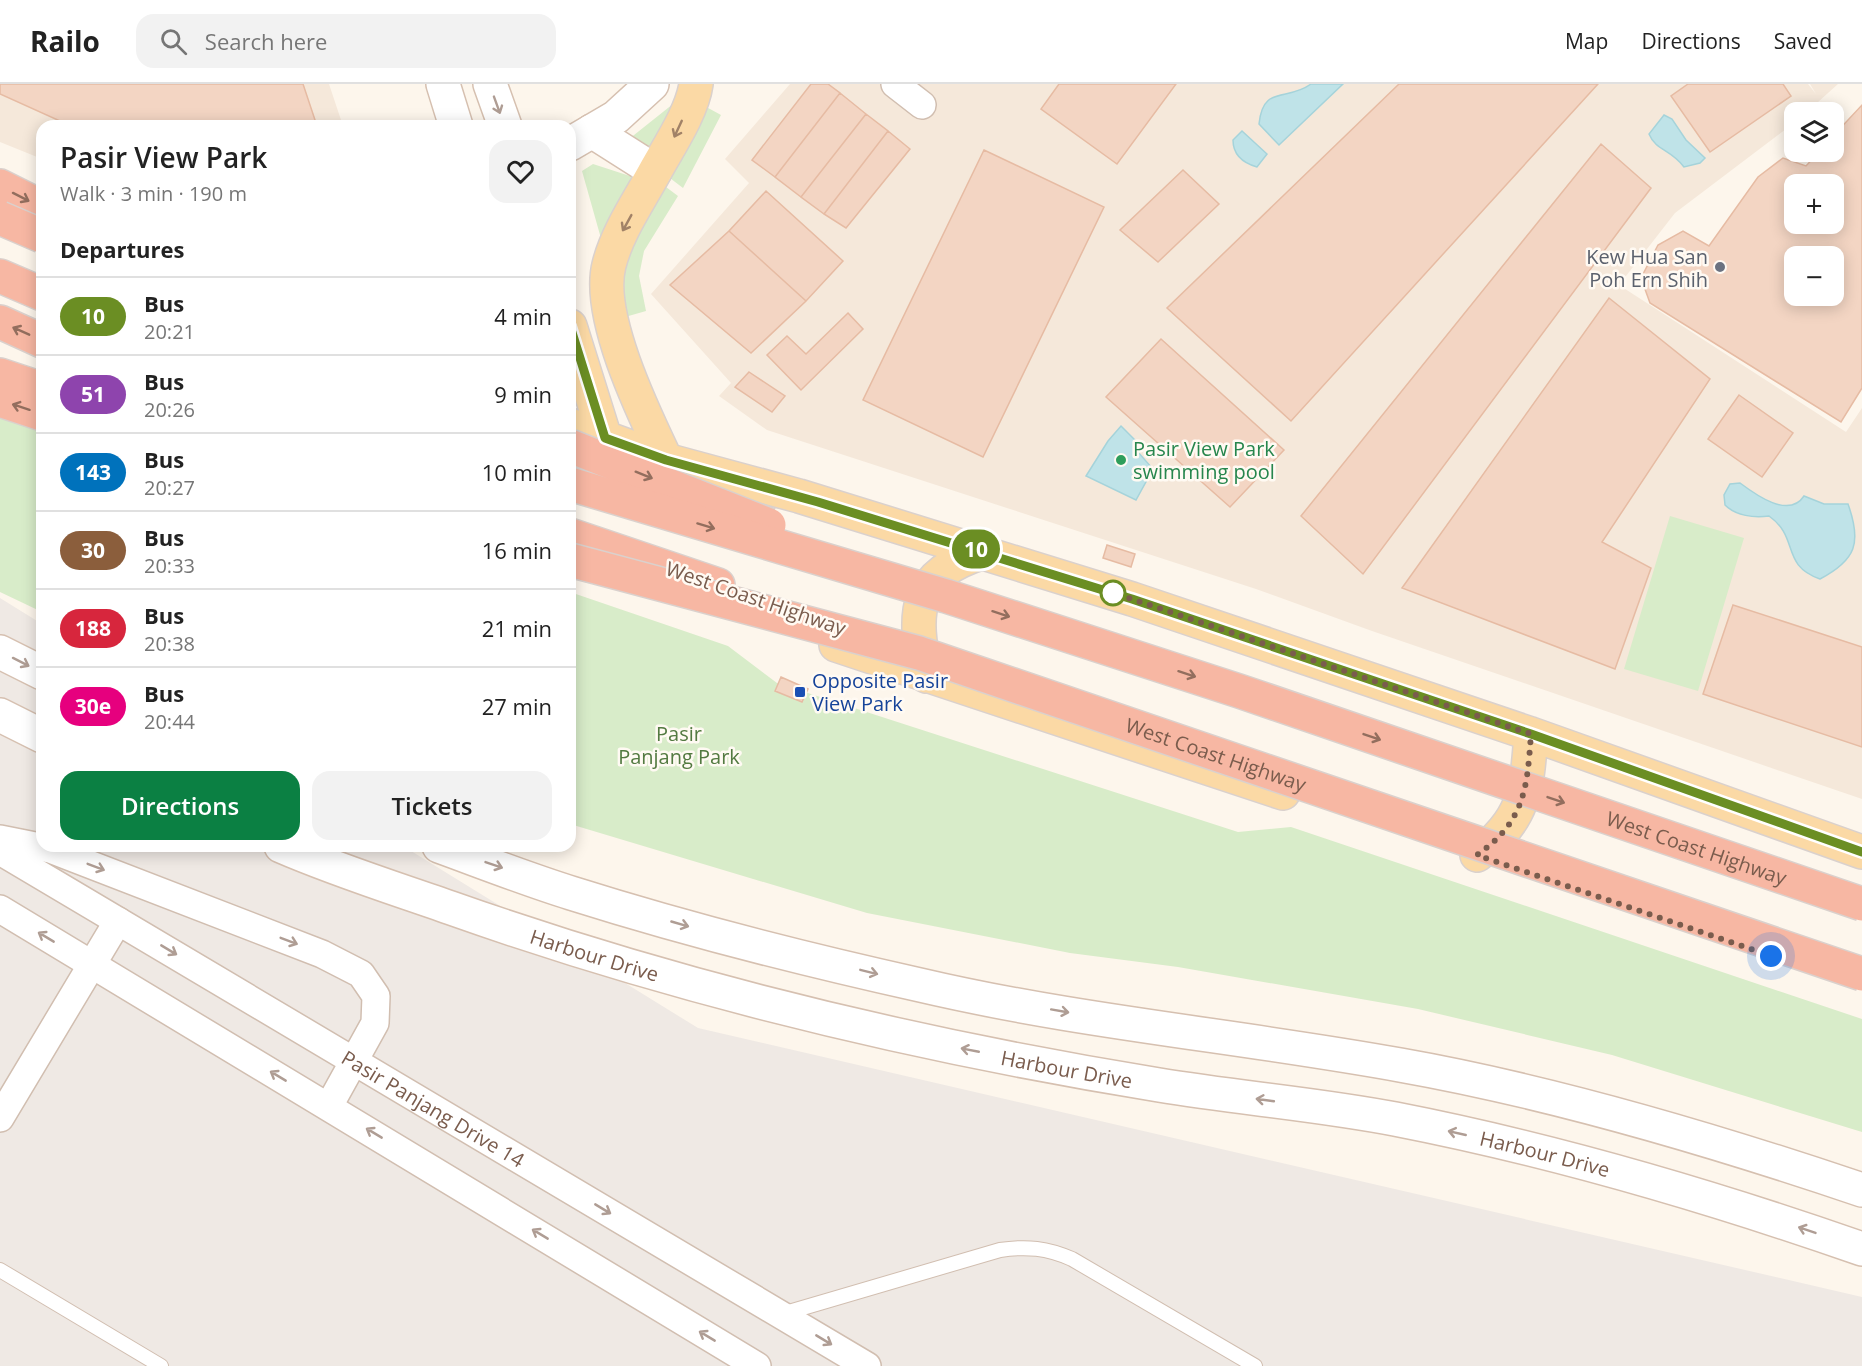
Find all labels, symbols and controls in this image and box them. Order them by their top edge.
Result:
search box [136,14,556,68]
text: Railo [30,22,100,60]
icon: search [157,25,190,58]
text: Search here [205,26,327,56]
text: Map [1565,27,1608,55]
text: Directions [1641,27,1741,55]
text: Saved [1774,27,1832,55]
one-way arrow [493,95,504,114]
map controls [1784,102,1844,306]
button: layers [1784,102,1844,162]
one-way arrow [671,119,683,137]
text: Pasir View Park [60,138,267,176]
button: heart [489,140,552,203]
button: + [1784,174,1844,234]
text: Walk · 3 min · 190 m [60,180,247,207]
one-way arrow [12,191,30,203]
one-way arrow [621,213,632,231]
text: Departures [60,234,184,264]
place label: Kew Hua San Poh Ern Shih [1586,243,1708,293]
button: − [1784,246,1844,306]
marker: Kew Hua San Poh Ern Shih [1713,260,1727,274]
text: Bus [144,288,184,318]
text: 4 min [494,301,552,331]
text: 10 [81,302,105,330]
text: 20:21 [144,318,195,345]
one-way arrow [12,325,30,336]
text: Bus [144,366,184,396]
text: 9 min [494,379,552,409]
text: 51 [81,380,105,408]
text: 20:26 [144,396,195,423]
one-way arrow [12,401,31,412]
place label: Pasir View Park swimming pool [1133,435,1275,485]
text: Bus [144,444,184,474]
marker: Pasir View Park swimming pool [1114,453,1128,467]
text: 10 min [482,457,552,487]
text: 143 [75,458,111,486]
one-way arrow [634,470,653,481]
text: 20:27 [144,474,195,501]
one-way arrow [696,521,715,532]
text: Bus [144,522,184,552]
line badge: 10 [949,530,1003,568]
text: 16 min [482,535,552,565]
text: 10 [964,535,988,563]
text: 30 [81,536,105,564]
text: 20:33 [144,552,195,579]
street label: West Coast Highway [662,555,851,642]
unlabelled marker [1100,580,1126,606]
text: Bus [144,600,184,630]
one-way arrow [991,609,1010,620]
text: 21 min [482,613,552,643]
text: 188 [75,614,111,642]
text: 20:38 [144,630,195,657]
one-way arrow [12,657,30,669]
place label: Opposite Pasir View Park [812,667,948,717]
one-way arrow [1177,669,1196,680]
text: Bus [144,678,184,708]
marker: Opposite Pasir View Park [793,685,807,699]
text: 27 min [482,691,552,721]
text: 30e [75,692,111,720]
text: 20:44 [144,708,195,735]
street label: West Coast Highway [1122,711,1311,798]
park label: Pasir Panjang Park [618,720,740,770]
one-way arrow [1362,732,1381,743]
button: Directions [60,771,300,840]
button: Tickets [312,771,552,840]
one-way arrow [1546,795,1565,806]
street label: West Coast Highway [1603,804,1791,891]
one-way arrow [484,861,503,872]
one-way arrow [86,862,105,873]
one-way arrow [670,919,689,930]
street label: Harbour Drive [527,922,662,987]
one-way arrow [38,931,55,943]
one-way arrow [279,936,297,947]
your location [1756,941,1786,971]
one-way arrow [160,945,177,957]
one-way arrow [859,967,878,979]
one-way arrow [1049,1006,1069,1017]
street label: Harbour Drive [999,1043,1134,1094]
street label: Pasir Panjang Drive 14 [337,1044,530,1173]
one-way arrow [960,1044,980,1055]
one-way arrow [270,1070,287,1082]
one-way arrow [1256,1095,1276,1106]
street label: Harbour Drive [1477,1124,1613,1183]
one-way arrow [366,1127,383,1139]
one-way arrow [1448,1127,1467,1139]
one-way arrow [594,1203,611,1215]
one-way arrow [1798,1223,1817,1234]
one-way arrow [532,1228,549,1240]
one-way arrow [699,1329,716,1341]
one-way arrow [815,1335,832,1347]

